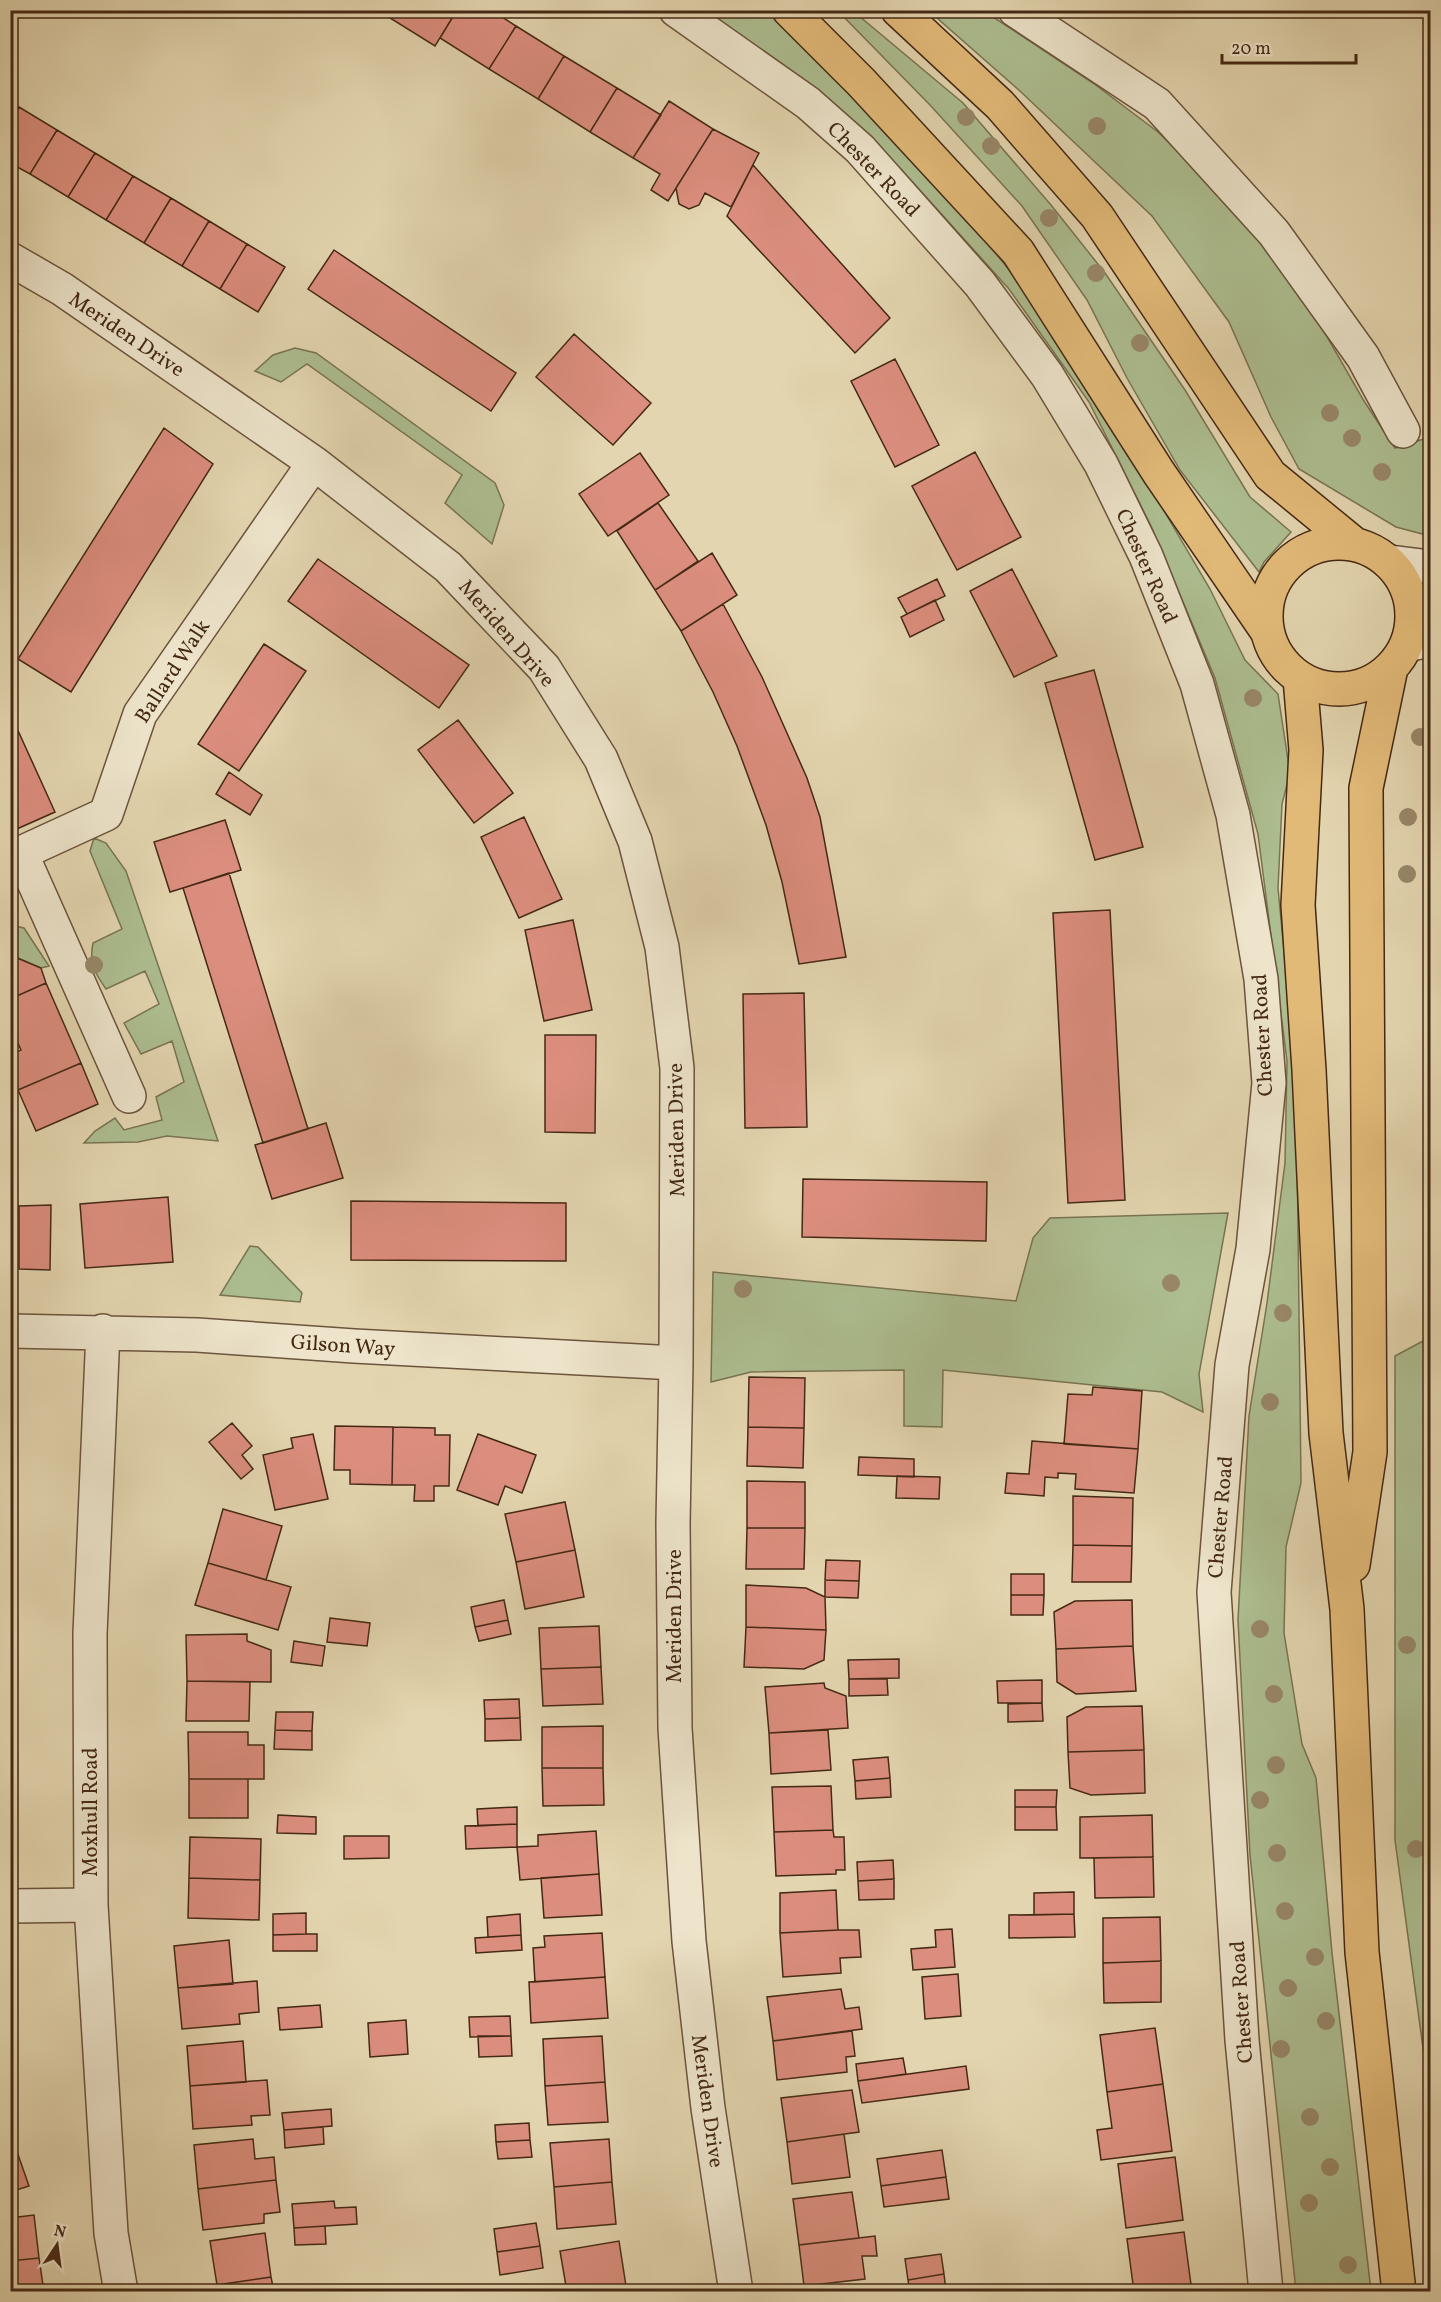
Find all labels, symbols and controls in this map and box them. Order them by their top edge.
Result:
scale bar [1222,27,1356,65]
text: 20 m [1231,37,1271,62]
street label: Chester Road [820,116,926,224]
street label: Meriden Drive [62,286,190,385]
street label: Chester Road [1107,505,1184,629]
street label: Meriden Drive [451,574,561,694]
street label: Ballard Walk [129,614,218,729]
street label: Chester Road [1246,973,1281,1097]
street label: Meriden Drive [662,1063,693,1197]
street label: Gilson Way [290,1328,397,1365]
street label: Chester Road [1202,1455,1241,1580]
street label: Meriden Drive [661,1549,690,1683]
street label: Moxhull Road [77,1747,106,1877]
street label: Chester Road [1224,1940,1261,2064]
street label: Meriden Drive [683,2033,730,2170]
north arrow [27,2215,87,2275]
text: N [52,2220,68,2244]

